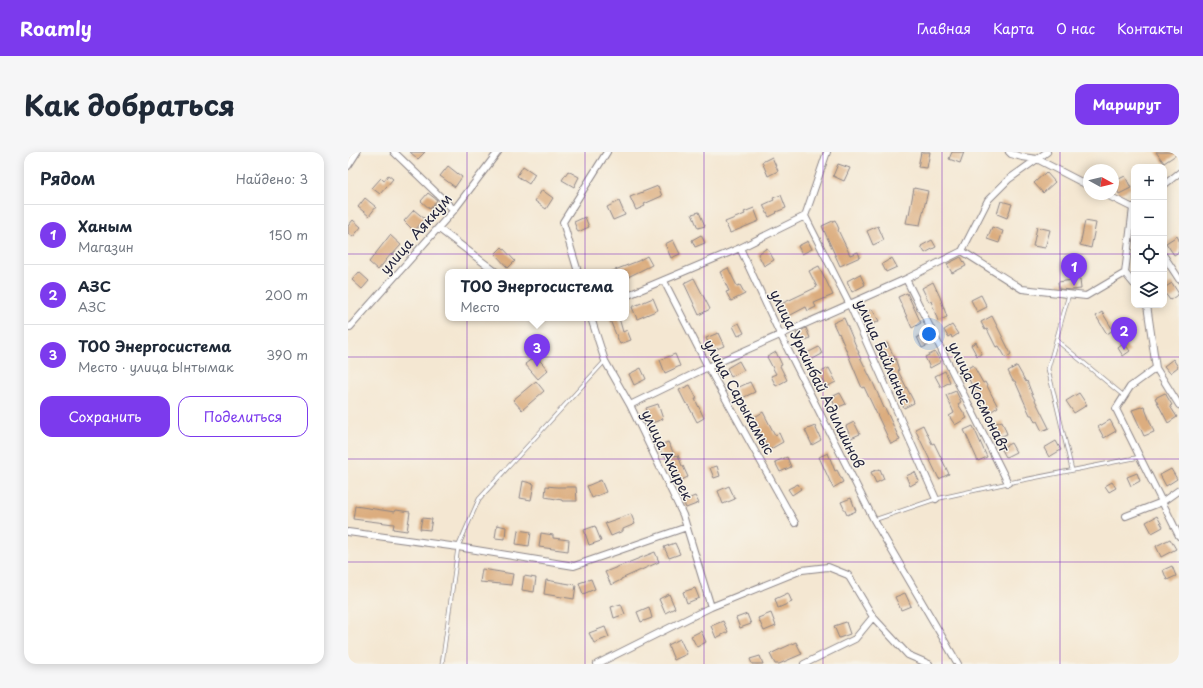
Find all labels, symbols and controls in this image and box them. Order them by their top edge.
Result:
text: Roamly [20,14,92,42]
text: Главная [917,18,971,39]
text: Карта [993,18,1034,39]
text: О нас [1056,18,1095,39]
text: Контакты [1117,18,1183,39]
text: Как добраться [24,83,235,126]
button: Маршрут [1075,84,1179,125]
north arrow [1083,164,1119,200]
map controls [1131,164,1167,308]
button: + [1131,164,1167,200]
text: Рядом [40,165,95,191]
text: Найдено: 3 [236,169,308,188]
street label: улица Аяккум [375,189,457,279]
button: − [1131,200,1167,236]
text: Ханым [78,214,132,237]
text: 1 [50,225,56,244]
text: 150 m [269,225,308,244]
button: locate [1131,236,1167,272]
text: Магазин [78,237,134,256]
pin: 1 [1061,253,1087,286]
popup [445,269,629,321]
button: layers [1131,272,1167,308]
text: АЗС [78,274,111,297]
text: ТОО Энергосистема [460,274,614,297]
text: 2 [48,285,58,304]
text: 200 m [265,285,308,304]
street label: улица Уркинбай Адилшинов [765,286,870,472]
street label: улица Байланыс [851,296,916,408]
text: АЗС [78,297,106,316]
text: Место [460,297,500,316]
pin: 2 [1111,317,1137,350]
your location [919,324,939,344]
text: ТОО Энергосистема [78,334,232,357]
pin: 3 [524,334,550,367]
street label: улица Сарыкамыс [699,335,780,458]
street label: улица Космонавт [943,338,1016,456]
text: 3 [49,345,57,364]
text: 390 m [266,345,308,364]
text: Место · улица Ынтымак [78,357,234,376]
button: Сохранить [40,396,170,437]
button: Поделиться [178,396,308,437]
street label: улица Акирек [636,406,699,504]

